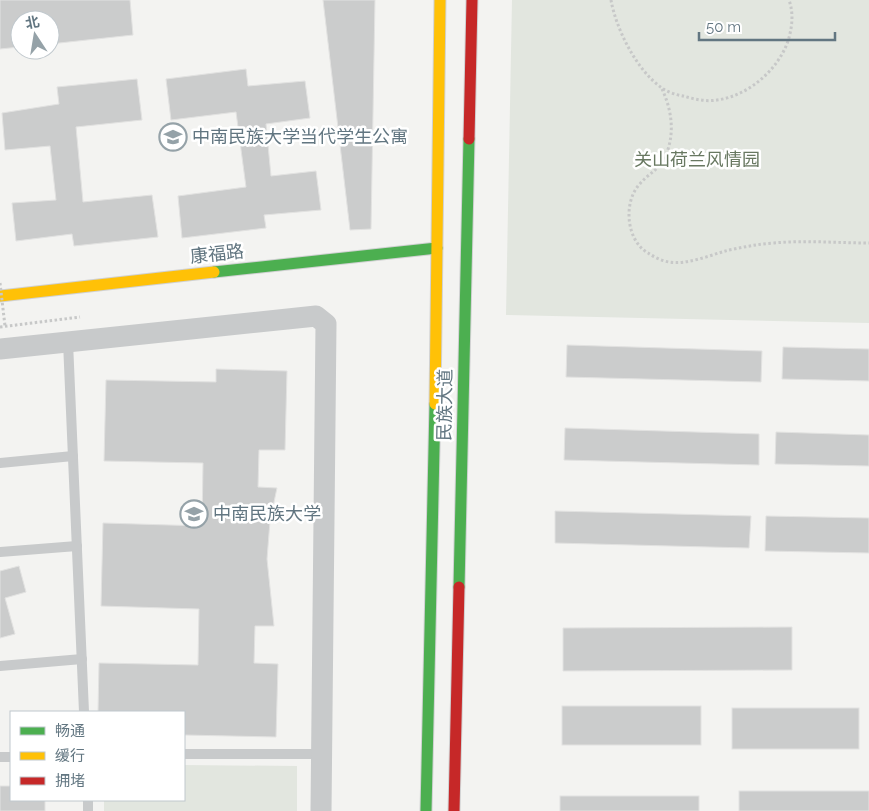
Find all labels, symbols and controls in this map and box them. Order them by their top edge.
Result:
north arrow [10,10,60,60]
scale bar [699,10,835,42]
text: 北 [24,13,41,32]
text: 50 m [706,18,741,36]
school or university icon: 中南民族大学当代学生公寓 [158,122,188,152]
place label: 中南民族大学当代学生公寓 [192,126,408,147]
park label: 关山荷兰风情园 [634,149,760,170]
street label: 康福路 [189,240,245,267]
street label: 民族大道 [433,369,456,441]
school or university icon: 中南民族大学 [179,499,209,529]
place label: 中南民族大学 [213,503,321,524]
legend [10,711,185,801]
text: 畅通 [55,722,85,740]
text: 缓行 [55,747,85,765]
text: 拥堵 [55,772,85,790]

